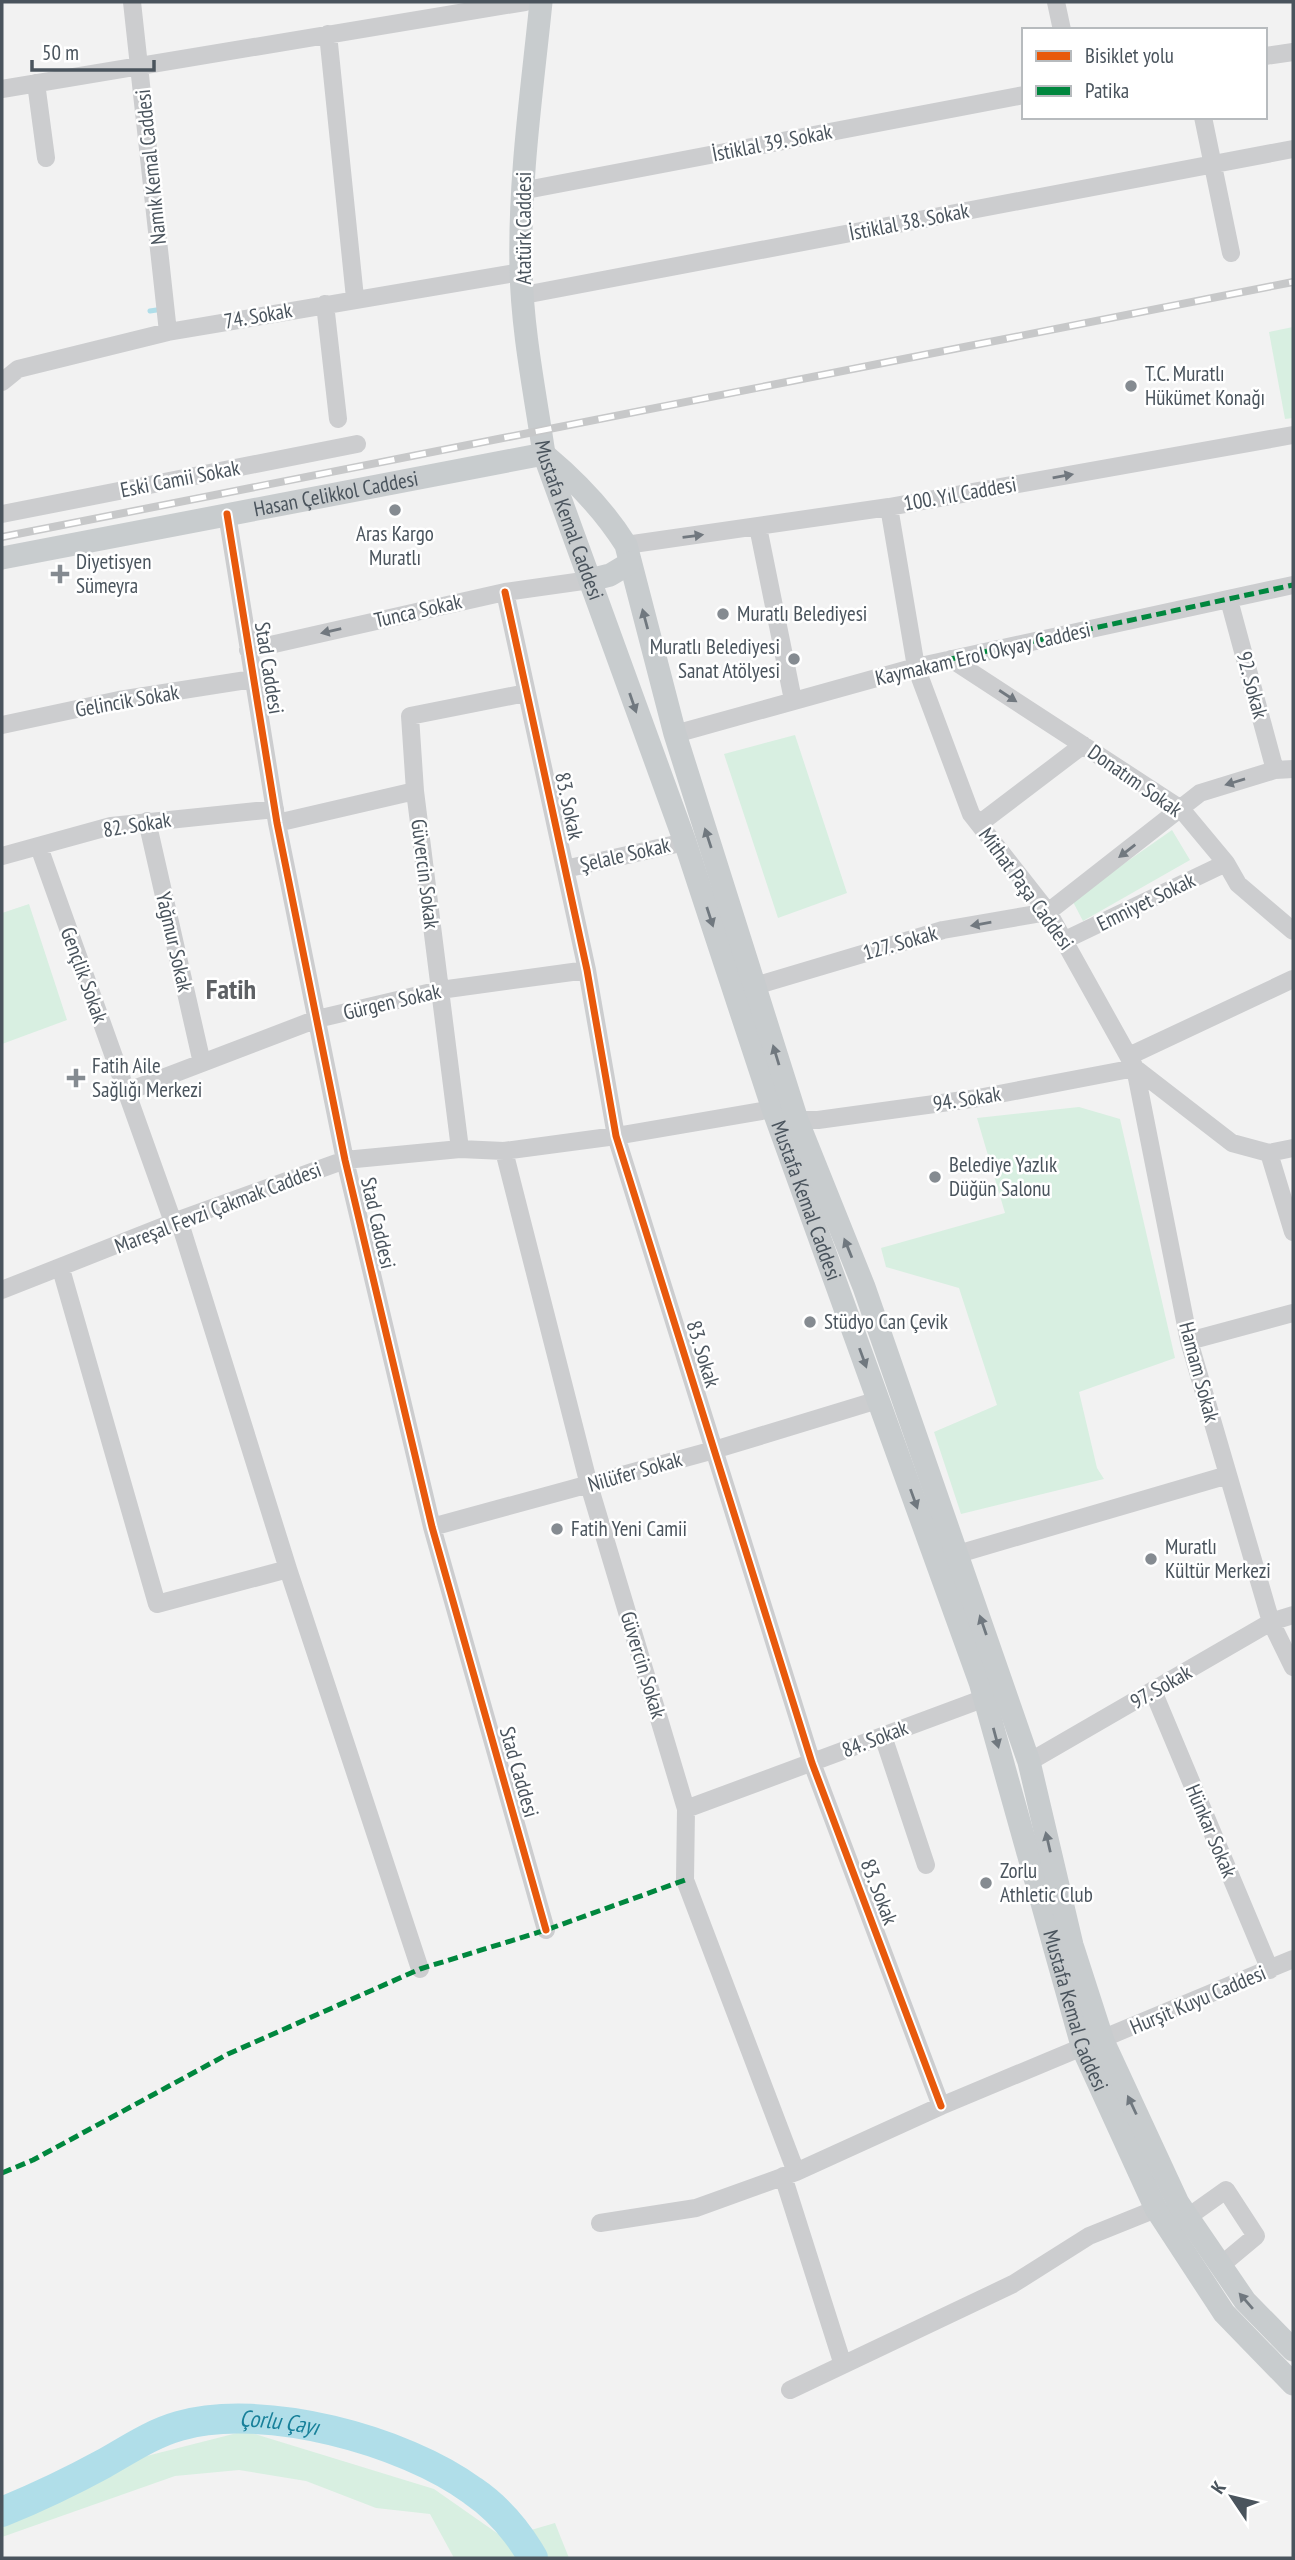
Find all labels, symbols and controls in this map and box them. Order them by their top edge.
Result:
scale bar [32,28,154,72]
legend [1022,28,1267,119]
text: 50 m [42,39,79,66]
text: Bisiklet yolu [1085,42,1174,69]
text: Patika [1085,77,1129,104]
street label: Namık Kemal Caddesi [129,88,172,246]
street label: İstiklal 39. Sokak [710,118,834,167]
street label: Atatürk Caddesi [510,172,537,284]
street label: İstiklal 38. Sokak [847,197,971,246]
street label: 74. Sokak [222,296,294,335]
place label: T.C. Muratlı Hükümet Konağı [1145,360,1265,411]
marker: T.C. Muratlı Hükümet Konağı [1123,378,1139,394]
street label: Mustafa Kemal Caddesi [529,439,610,604]
street label: Eski Camii Sokak [118,454,242,503]
street label: Hasan Çelikkol Caddesi [251,464,420,522]
street label: 100. Yıl Caddesi [901,470,1019,517]
one-way arrow [1052,470,1074,481]
marker: Aras Kargo Muratlı [387,502,403,518]
place label: Aras Kargo Muratlı [356,520,434,571]
one-way arrow [683,530,705,541]
place label: Diyetisyen Sümeyra [76,548,151,599]
marker: Diyetisyen Sümeyra [50,564,70,584]
street label: Tunca Sokak [371,587,464,634]
place label: Muratlı Belediyesi [737,600,867,627]
marker: Muratlı Belediyesi [715,606,731,622]
one-way arrow [639,608,650,630]
street label: Kaymakam Erol Okyay Caddesi [873,616,1093,691]
street label: Stad Caddesi [249,620,290,716]
one-way arrow [320,626,342,637]
place label: Muratlı Belediyesi Sanat Atölyesi [650,633,780,684]
street label: 92. Sokak [1231,648,1274,721]
marker: Muratlı Belediyesi Sanat Atölyesi [786,651,802,667]
street label: Gelincik Sokak [73,678,181,723]
one-way arrow [999,690,1018,703]
one-way arrow [628,692,639,713]
street label: Donatım Sokak [1083,738,1188,823]
street label: 83. Sokak [549,770,590,842]
one-way arrow [1224,778,1245,788]
street label: 82. Sokak [101,806,173,843]
street label: Güvercin Sokak [405,817,446,930]
street label: Mithat Paşa Caddesi [973,822,1080,955]
one-way arrow [702,827,713,848]
street label: Şelale Sokak [577,831,673,878]
one-way arrow [1119,843,1137,858]
street label: Emniyet Sokak [1092,866,1199,937]
street label: Yağmur Sokak [150,889,199,994]
one-way arrow [705,907,716,928]
street label: 127. Sokak [860,919,940,966]
one-way arrow [970,919,992,930]
street label: Gençlik Sokak [55,923,114,1026]
district label: Fatih [206,970,256,1007]
street label: Gürgen Sokak [340,977,443,1026]
one-way arrow [771,1044,781,1065]
place label: Fatih Aile Sağlığı Merkezi [92,1052,202,1103]
marker: Fatih Aile Sağlığı Merkezi [66,1068,86,1088]
street label: 94. Sokak [931,1080,1003,1117]
street label: Mustafa Kemal Caddesi [765,1117,848,1284]
place label: Belediye Yazlık Düğün Salonu [949,1151,1057,1202]
street label: Mareşal Fevzi Çakmak Caddesi [111,1156,325,1259]
marker: Belediye Yazlık Düğün Salonu [927,1169,943,1185]
street label: Stad Caddesi [355,1175,402,1271]
one-way arrow [843,1237,854,1258]
place label: Stüdyo Can Çevik [824,1308,948,1335]
marker: Stüdyo Can Çevik [802,1314,818,1330]
street label: 83. Sokak [681,1317,726,1391]
street label: Hamam Sokak [1173,1319,1226,1425]
one-way arrow [857,1347,868,1368]
street label: Nilüfer Sokak [585,1445,685,1498]
one-way arrow [909,1489,920,1510]
place label: Fatih Yeni Camii [571,1515,687,1542]
marker: Fatih Yeni Camii [549,1521,565,1537]
place label: Muratlı Kültür Merkezi [1165,1533,1271,1584]
marker: Muratlı Kültür Merkezi [1143,1551,1159,1567]
street label: Güvercin Sokak [614,1608,673,1722]
one-way arrow [977,1614,988,1635]
street label: 97. Sokak [1125,1658,1196,1715]
street label: 84. Sokak [838,1714,912,1763]
street label: Stad Caddesi [494,1723,545,1820]
one-way arrow [991,1727,1002,1749]
street label: Hünkar Sokak [1180,1780,1243,1882]
one-way arrow [1042,1831,1053,1853]
street label: 83. Sokak [855,1855,904,1929]
place label: Zorlu Athletic Club [1000,1857,1093,1908]
marker: Zorlu Athletic Club [978,1875,994,1891]
street label: Mustafa Kemal Caddesi [1037,1927,1114,2095]
street label: Hurşit Kuyu Caddesi [1126,1959,1270,2040]
one-way arrow [1127,2095,1138,2115]
one-way arrow [1238,2292,1254,2310]
water label: Çorlu Çayı [239,2404,323,2442]
north arrow [1197,2462,1267,2532]
text: K [1205,2476,1231,2498]

